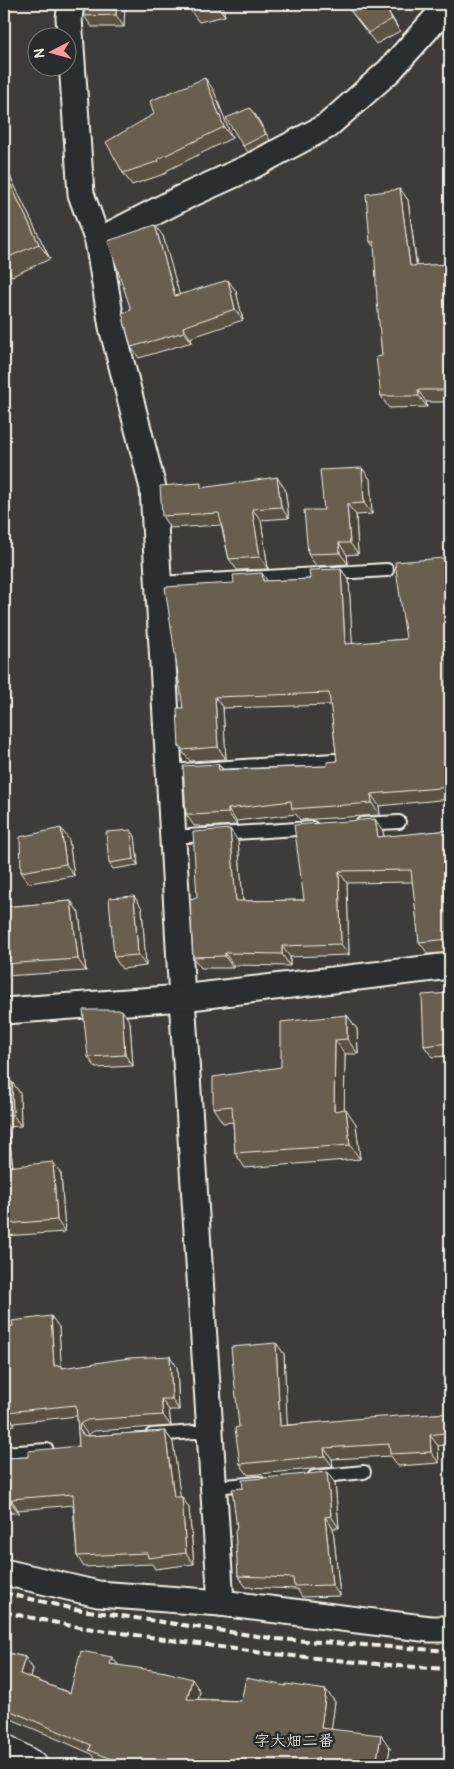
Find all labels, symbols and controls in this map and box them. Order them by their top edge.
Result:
north arrow [28,28,78,78]
text: N [31,48,49,59]
district label: 字大畑二番 [254,1731,334,1751]

